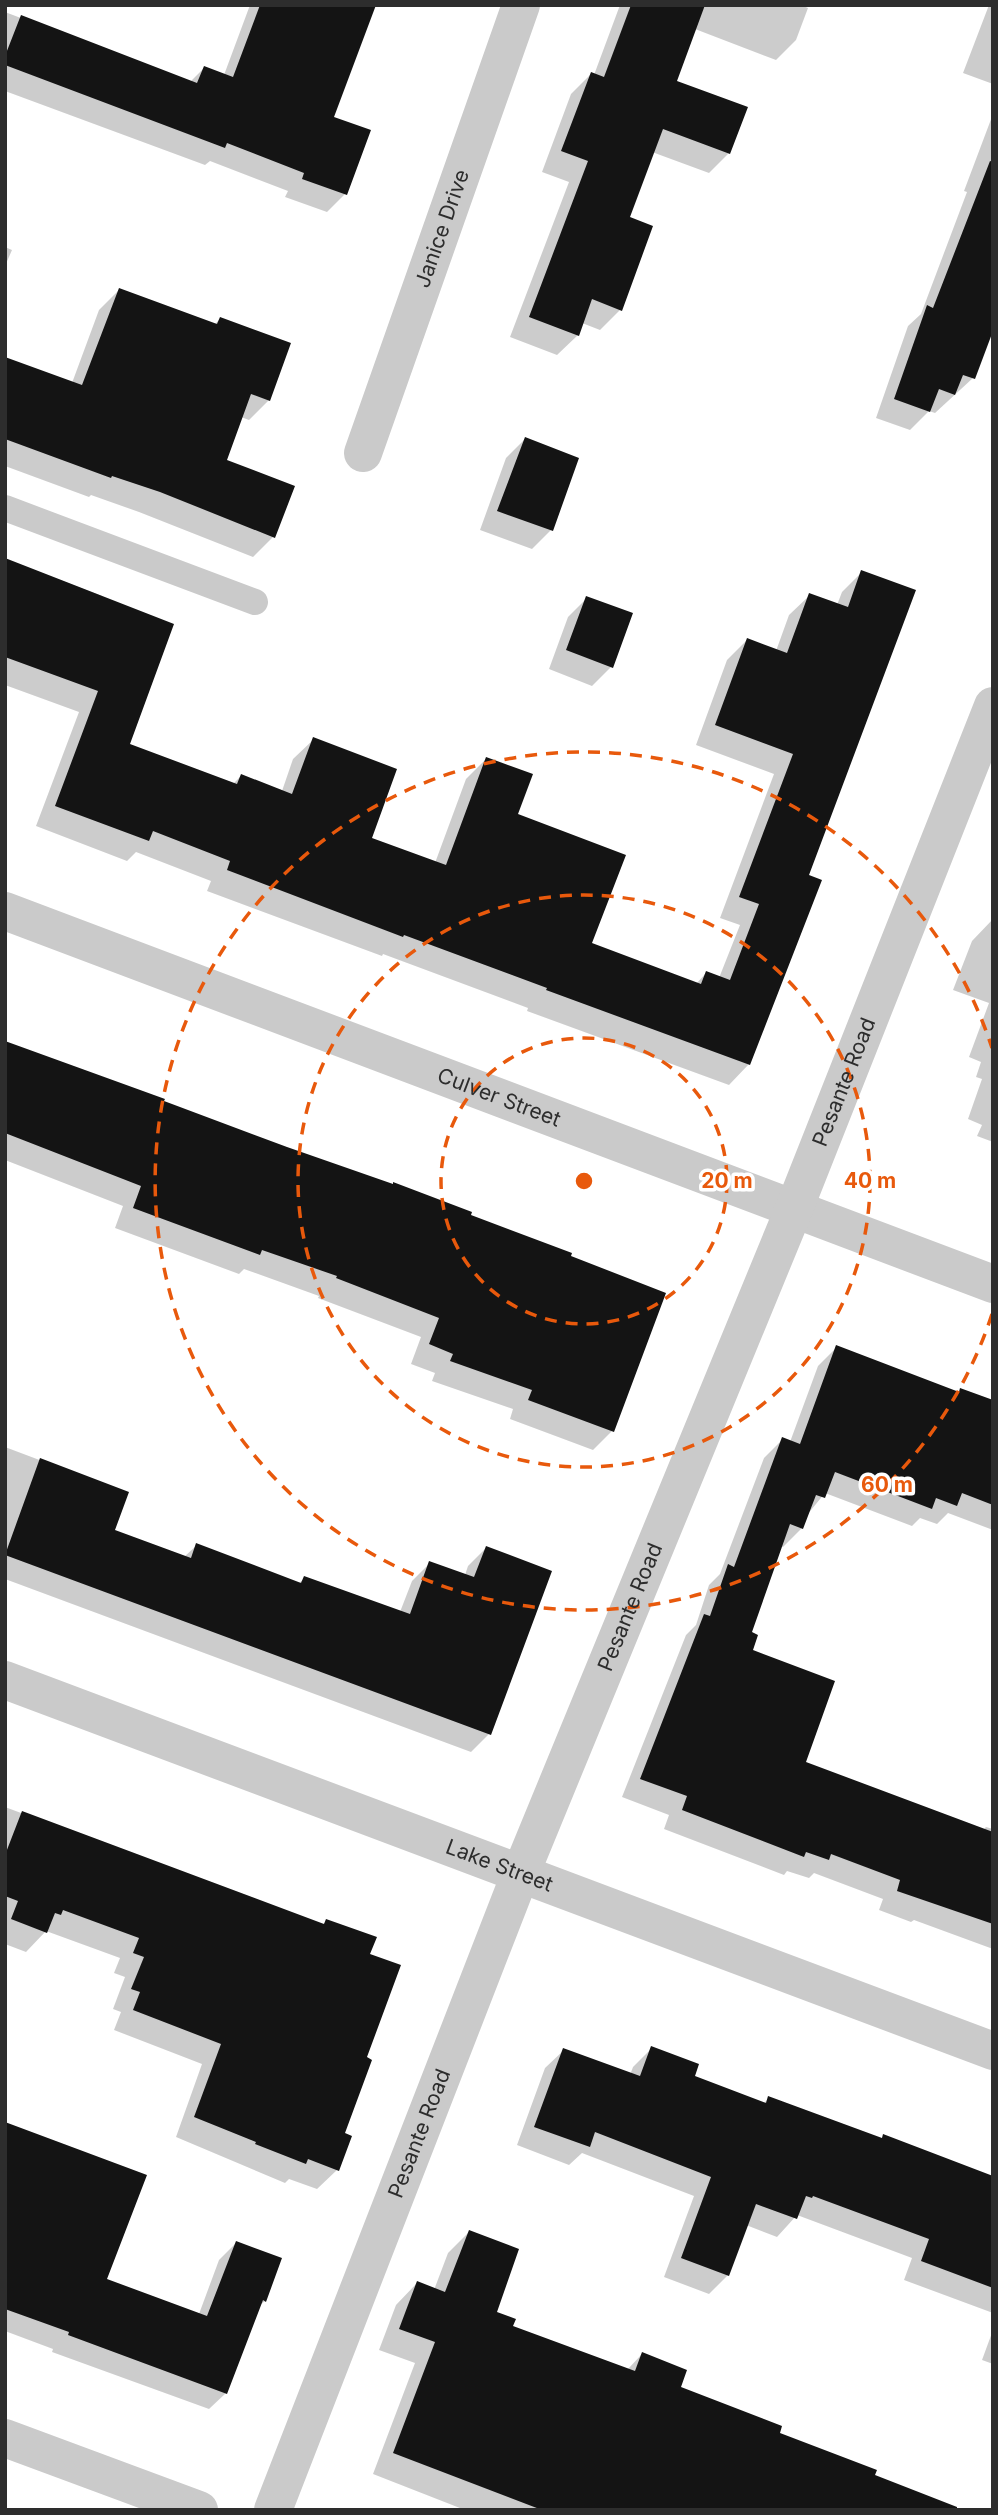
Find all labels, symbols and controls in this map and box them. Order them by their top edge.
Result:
street label: Janice Drive [409,166,474,291]
street label: Pesante Road [807,1014,880,1150]
street label: Culver Street [434,1062,564,1132]
text: 20 m [701,1168,753,1193]
text: 40 m [844,1168,896,1193]
centre of rings [572,1169,596,1193]
text: 60 m [861,1472,913,1497]
street label: Pesante Road [592,1539,667,1675]
street label: Lake Street [443,1834,557,1897]
street label: Pesante Road [383,2065,455,2201]

